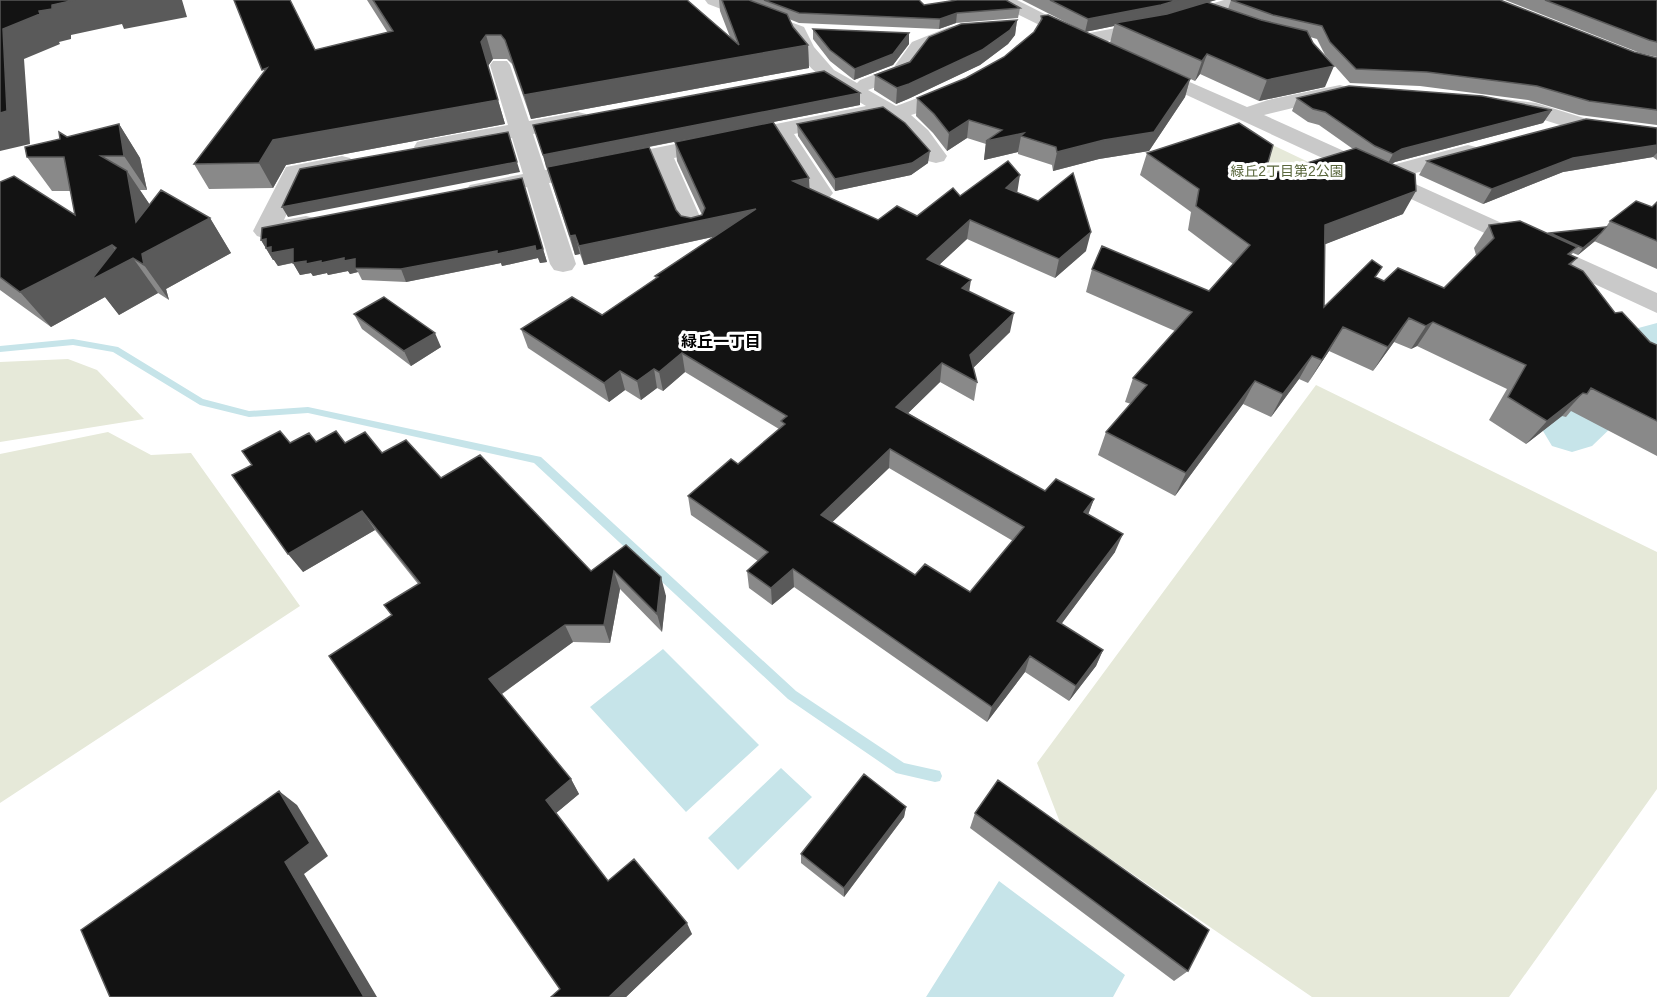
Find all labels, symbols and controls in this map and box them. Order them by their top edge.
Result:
park label: 緑丘2丁目第2公園 [1230,163,1344,179]
district label: 緑丘一丁目 [681,333,761,350]

